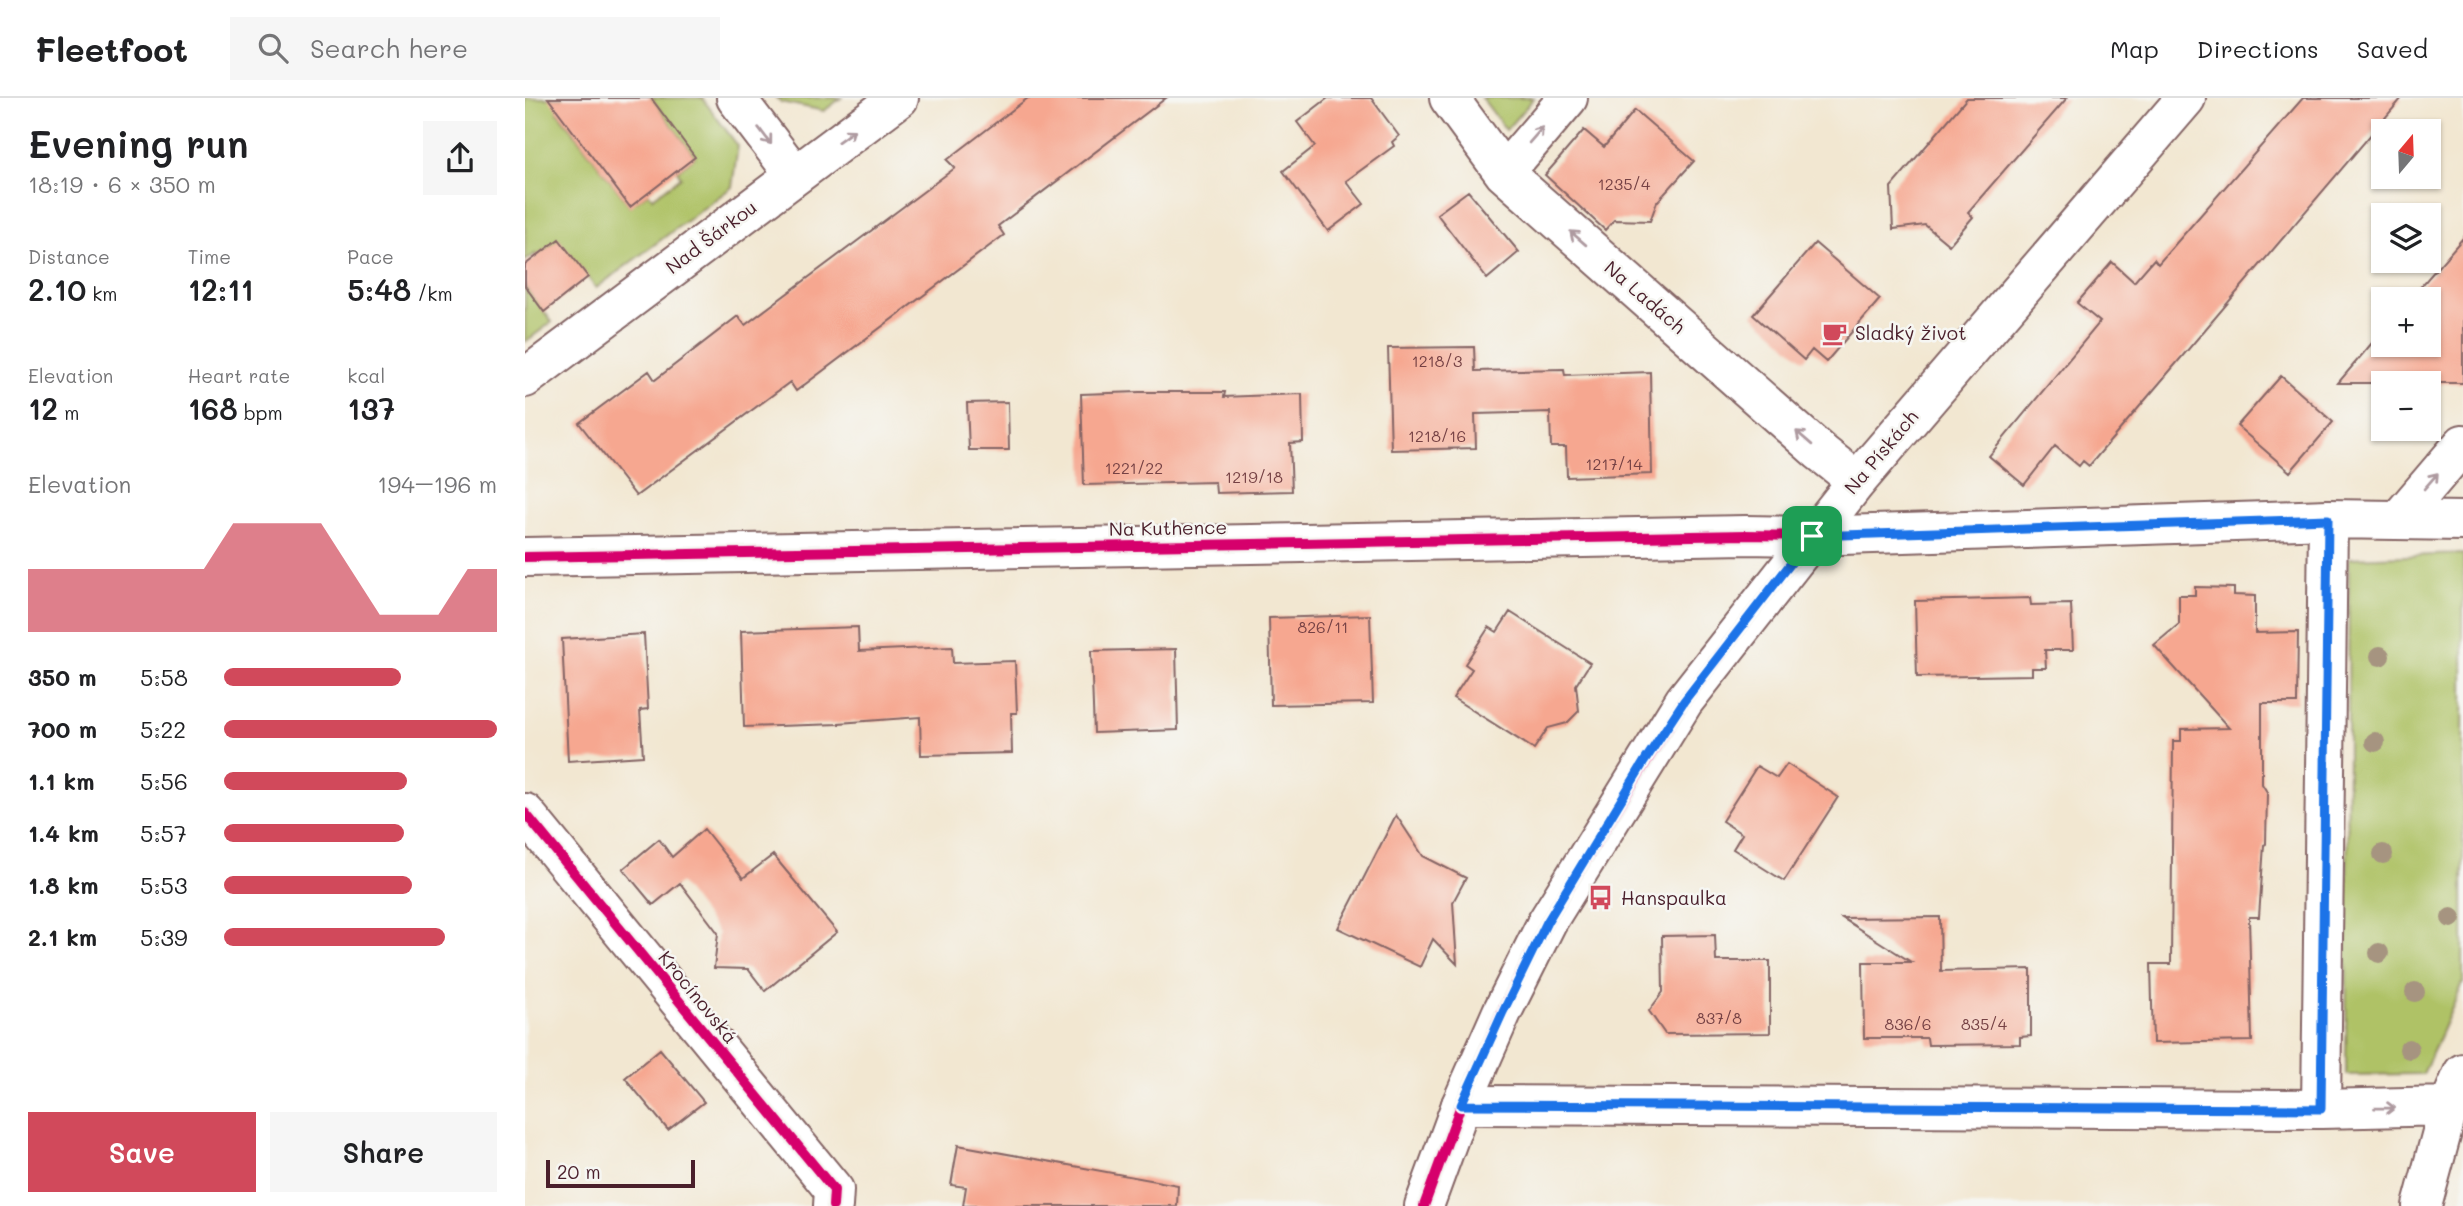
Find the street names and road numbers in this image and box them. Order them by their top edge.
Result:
street label: Nad Šárkou [660,194,761,279]
street label: Na Ladách [1600,255,1691,339]
street label: Na Pískách [1838,404,1923,499]
street label: Na Kuthence [1109,514,1227,541]
street label: Krocínovská [653,945,743,1048]

